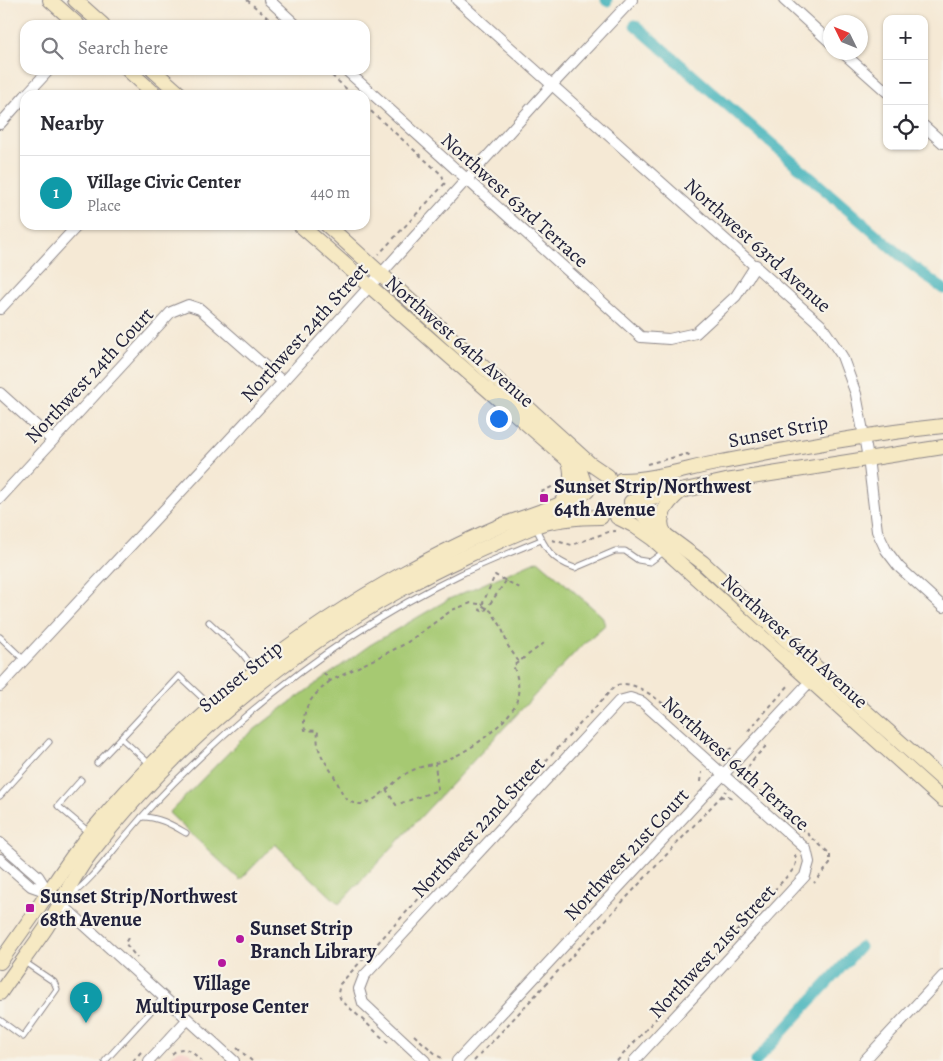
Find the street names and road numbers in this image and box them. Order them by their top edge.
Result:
street label: Northwest 63rd Terrace [435,127,594,274]
street label: Northwest 63rd Avenue [678,172,837,319]
street label: Northwest 24th Street [235,257,374,408]
street label: Northwest 64th Avenue [380,269,540,414]
street label: Northwest 24th Court [19,301,160,449]
street label: Sunset Strip [726,409,830,454]
street label: Northwest 64th Avenue [715,568,874,715]
street label: Sunset Strip [193,634,288,719]
street label: Northwest 64th Terrace [656,690,815,837]
street label: Northwest 22nd Street [406,751,551,904]
street label: Northwest 21st Court [558,782,695,926]
street label: Northwest 21st Street [643,878,782,1024]

